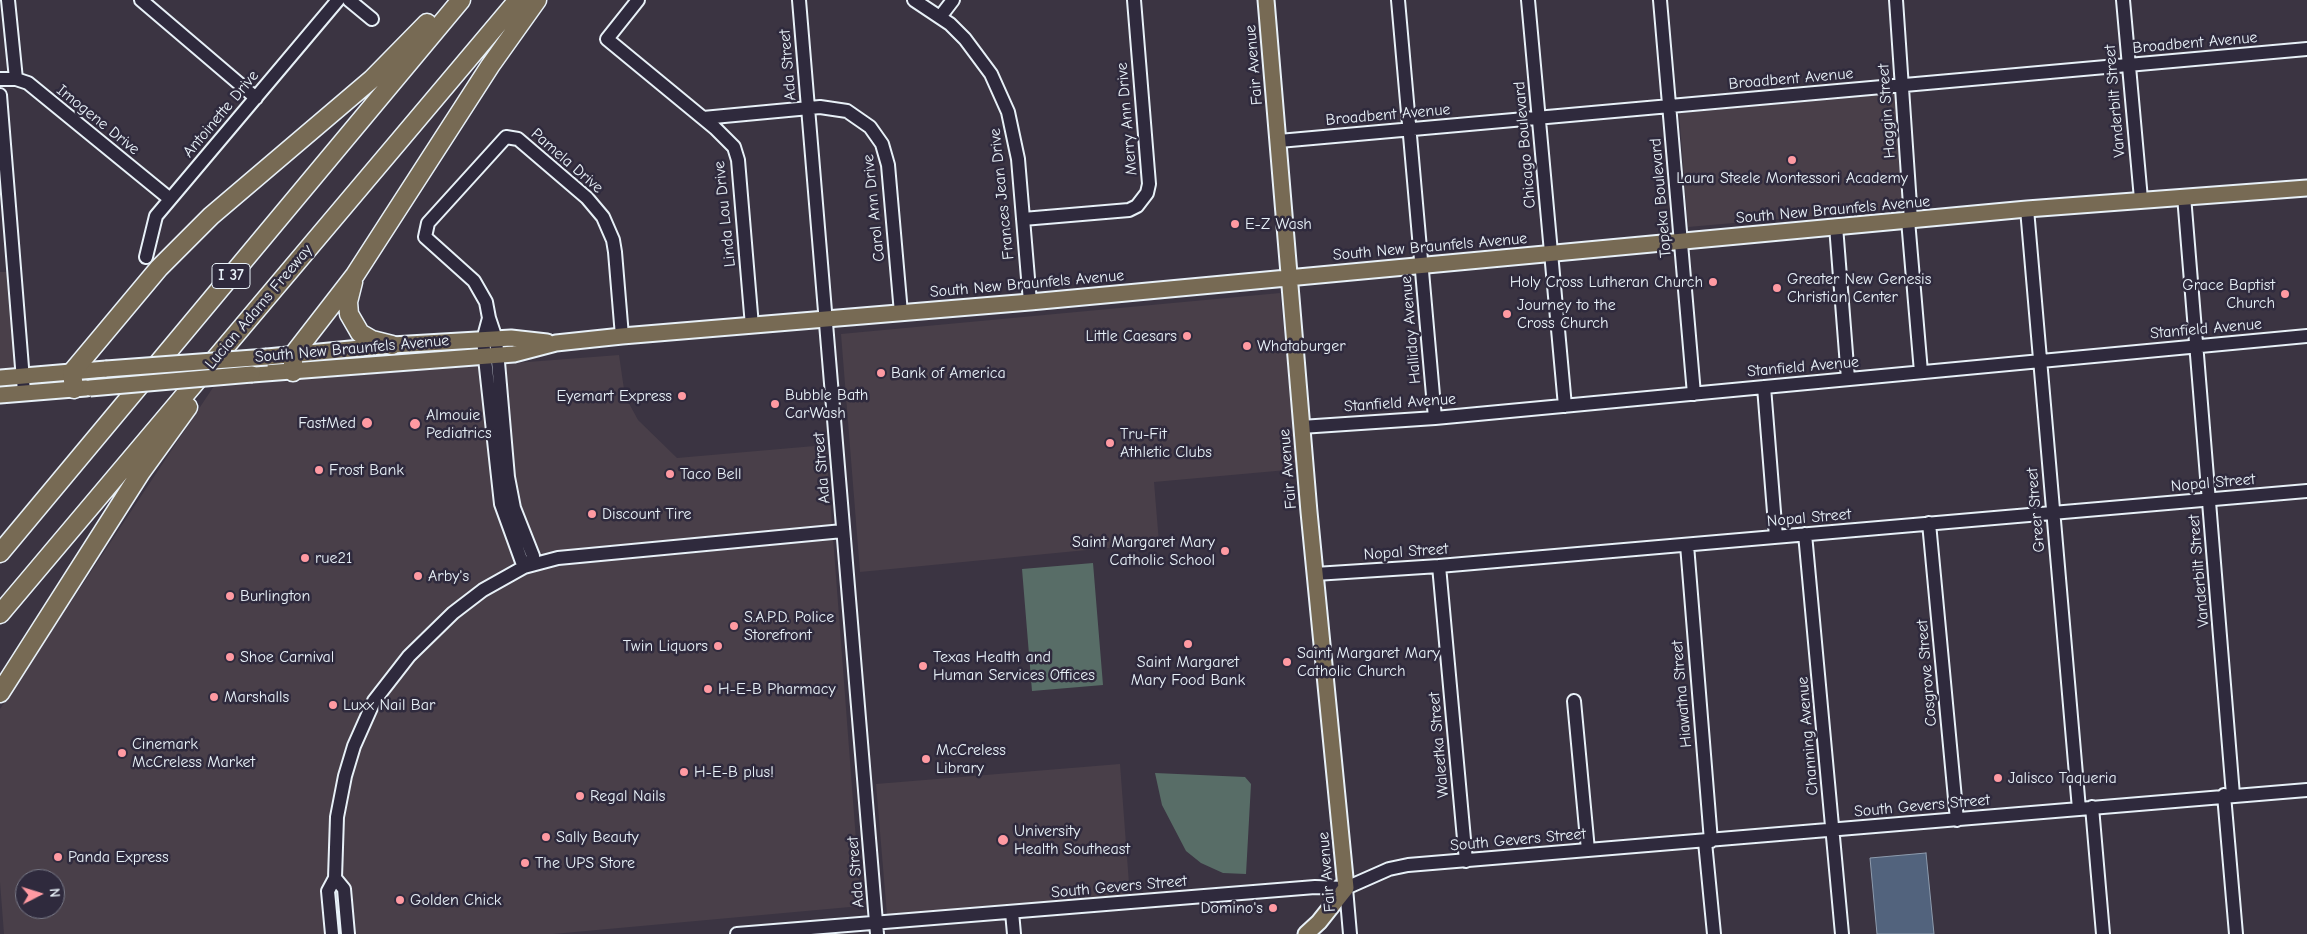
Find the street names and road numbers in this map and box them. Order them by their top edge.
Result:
street label: Fair Avenue [1241,24,1267,106]
street label: Broadbent Avenue [2132,28,2258,58]
street label: Ada Street [775,29,801,101]
street label: Vanderbilt Street [2100,44,2130,158]
street label: Merry Ann Drive [1112,62,1142,176]
street label: Haggin Street [1874,63,1900,159]
street label: Broadbent Avenue [1728,64,1854,94]
street label: Antoinette Drive [179,67,263,161]
street label: Imogene Drive [53,81,143,159]
street label: Chicago Boulevard [1510,81,1540,209]
street label: Broadbent Avenue [1325,100,1451,130]
street label: Pamela Drive [527,124,607,198]
street label: Frances Jean Drive [986,127,1018,261]
street label: Topeka Boulevard [1646,137,1676,259]
street label: Carol Ann Drive [859,153,889,263]
street label: Linda Lou Drive [710,160,740,268]
street label: South New Braunfels Avenue [1735,192,1931,228]
street label: South New Braunfels Avenue [1332,229,1528,265]
street label: Lucian Adams Freeway [201,241,317,373]
road number: I 37 [212,264,250,288]
street label: South New Braunfels Avenue [929,266,1125,302]
street label: Halliday Avenue [1397,275,1425,385]
street label: Stanfield Avenue [2149,315,2263,343]
street label: South New Braunfels Avenue [254,331,450,367]
street label: Stanfield Avenue [1746,353,1860,381]
street label: Stanfield Avenue [1343,390,1457,416]
street label: Fair Avenue [1275,428,1301,510]
street label: Ada Street [809,432,835,504]
street label: Greer Street [2023,467,2049,553]
street label: Nopal Street [2170,470,2256,496]
street label: Nopal Street [1766,505,1852,531]
street label: Vanderbilt Street [2184,514,2214,628]
street label: Nopal Street [1363,539,1449,565]
street label: Cosgrove Street [1913,619,1941,727]
street label: Hiawatha Street [1668,639,1696,749]
street label: Channing Avenue [1793,676,1823,796]
street label: Waleetka Street [1425,691,1453,799]
street label: South Gevers Street [1853,790,1991,822]
street label: South Gevers Street [1449,824,1587,856]
street label: Fair Avenue [1314,831,1340,913]
street label: Ada Street [843,836,869,908]
street label: South Gevers Street [1050,871,1188,903]

